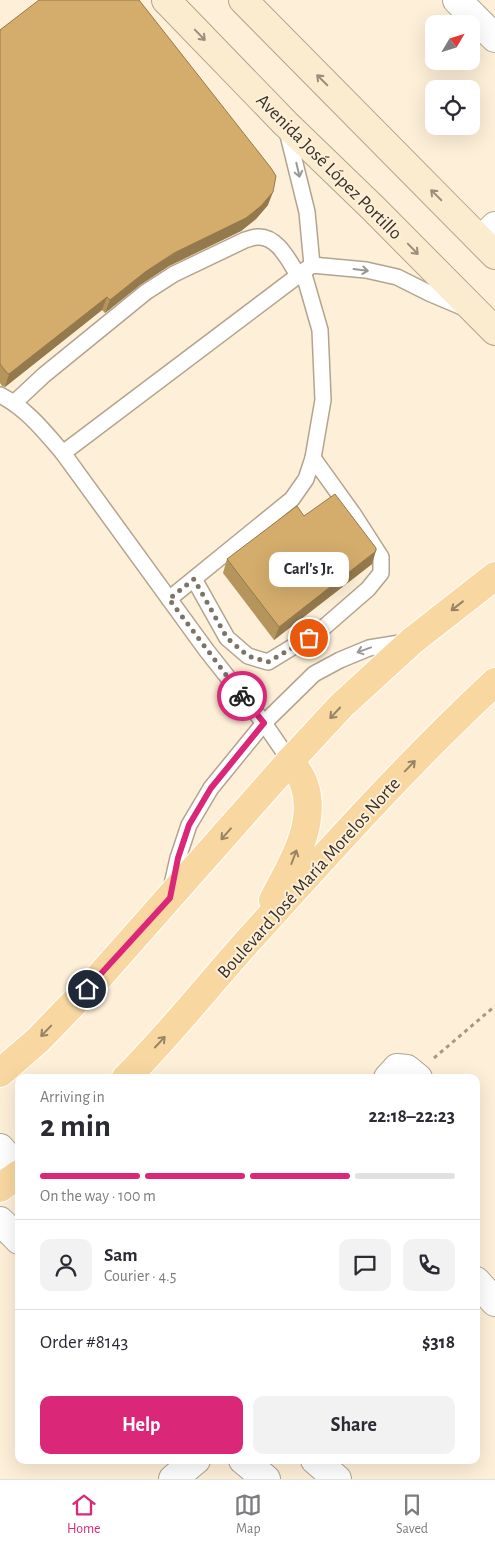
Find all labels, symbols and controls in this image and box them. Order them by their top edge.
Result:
north arrow [425,15,480,70]
map controls [425,15,480,135]
one-way arrow [194,29,206,41]
one-way arrow [316,73,328,86]
button: locate [425,80,480,135]
street label: Avenida José López Portillo [253,91,405,243]
one-way arrow [294,161,303,177]
one-way arrow [430,189,443,201]
one-way arrow [407,243,419,255]
one-way arrow [352,265,368,275]
callout: Carl's Jr. [269,553,349,588]
text: Carl's Jr. [284,561,334,577]
one-way arrow [451,600,464,611]
pin [288,617,330,659]
icon: bag [295,624,323,652]
one-way arrow [357,646,372,655]
courier [217,671,267,721]
icon: bike [228,682,256,710]
one-way arrow [329,707,341,719]
one-way arrow [404,760,416,772]
street label: Boulevard José María Morelos Norte [214,774,404,982]
one-way arrow [220,827,232,840]
one-way arrow [290,850,299,866]
pin [66,968,108,1010]
icon: home [73,975,101,1003]
one-way arrow [40,1025,52,1038]
one-way arrow [154,1036,166,1049]
text: Arriving in [40,1089,105,1105]
text: 22:18–22:23 [368,1107,455,1126]
text: 2 min [40,1110,111,1142]
text: On the way · 100 m [40,1188,156,1204]
button: person [40,1239,92,1291]
button: chat [339,1239,391,1291]
button: phone [403,1239,455,1291]
text: Sam [104,1246,138,1265]
text: Courier · 4.5 [104,1268,176,1284]
text: Order #8143 [40,1333,128,1352]
text: $318 [422,1333,455,1352]
button: Help [40,1396,243,1454]
button: Share [253,1396,455,1454]
tab: Home [67,1491,101,1538]
tab: Map [234,1491,262,1538]
tab: Saved [396,1491,428,1538]

